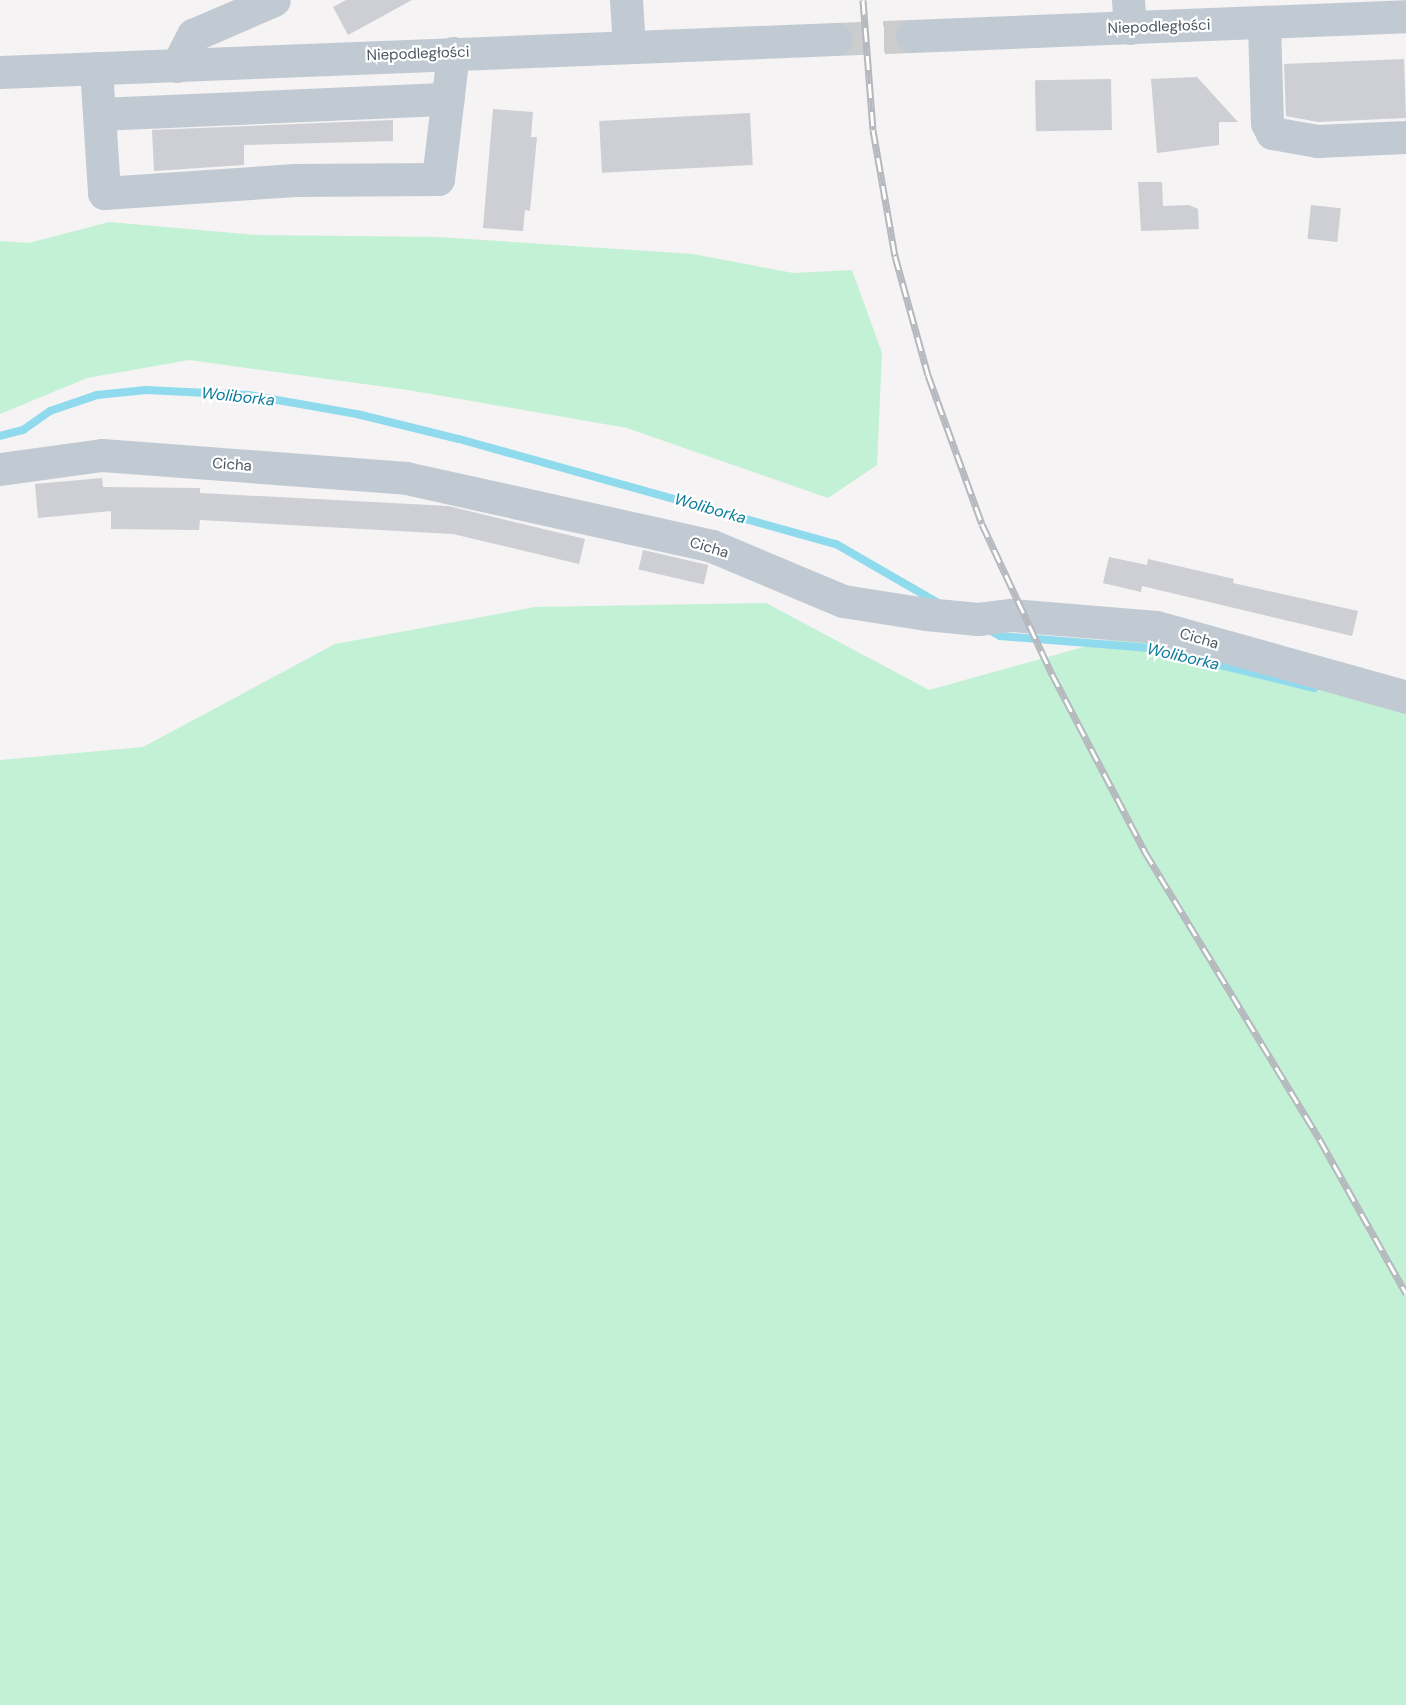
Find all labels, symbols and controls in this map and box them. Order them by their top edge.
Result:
street label: Niepodległości [1107,16,1211,38]
street label: Niepodległości [366,43,470,65]
water label: Woliborka [200,384,276,410]
street label: Cicha [212,455,252,475]
water label: Woliborka [672,490,748,528]
street label: Cicha [687,534,731,562]
street label: Cicha [1177,625,1221,653]
water label: Woliborka [1145,639,1221,675]

